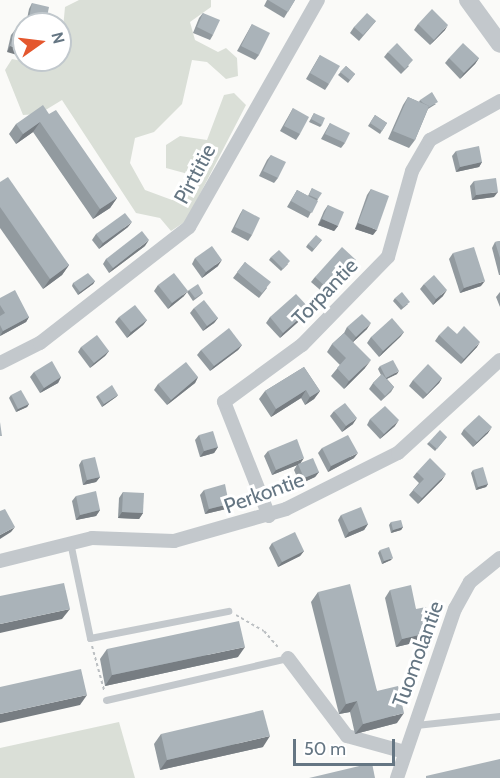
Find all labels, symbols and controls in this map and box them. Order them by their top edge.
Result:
north arrow [12,12,72,72]
text: N [47,30,69,46]
street label: Pirttitie [169,140,221,208]
street label: Torpantie [287,253,363,331]
street label: Perkontie [220,467,308,519]
street label: Tuomolantie [387,598,449,710]
scale bar [296,727,398,765]
text: 50 m [304,738,346,760]

